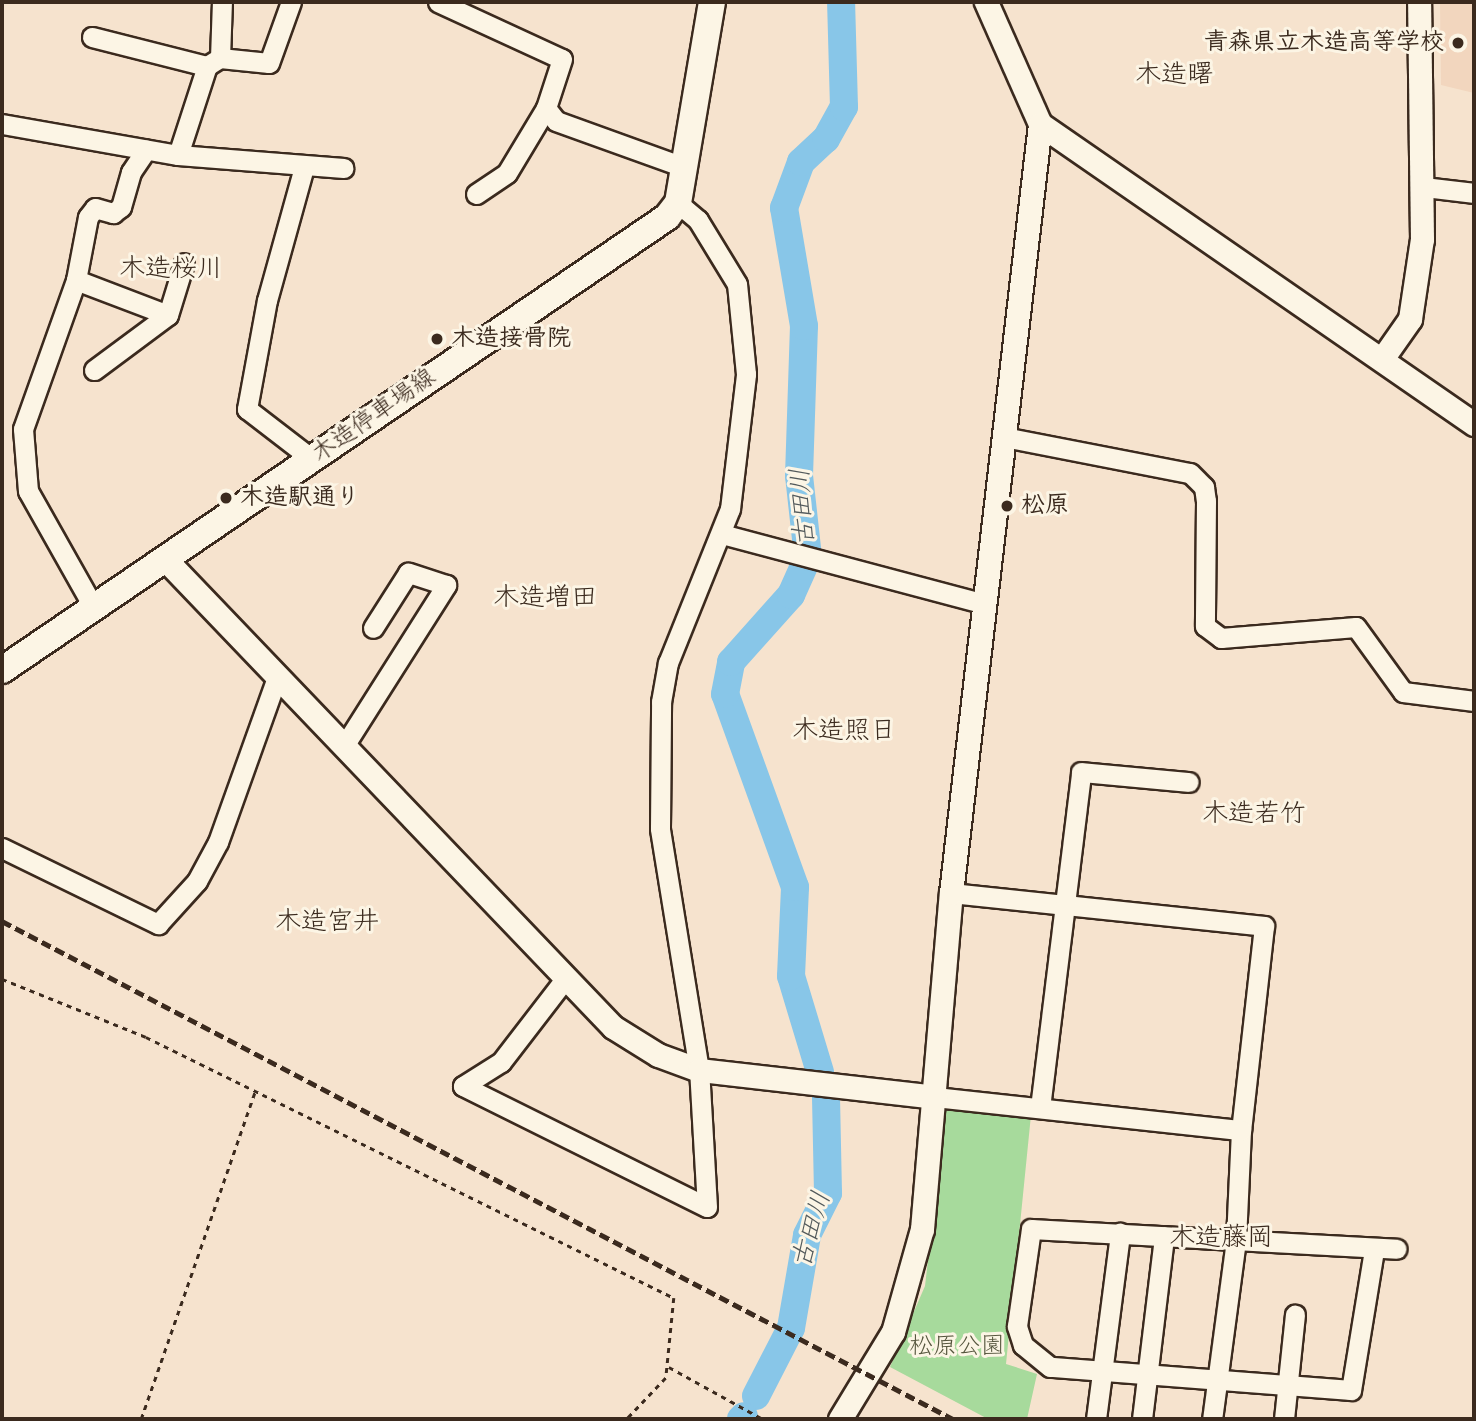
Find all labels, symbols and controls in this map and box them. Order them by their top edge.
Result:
place label: 青森県立木造高等学校 [1204,29,1444,57]
marker: 青森県立木造高等学校 [1450,35,1466,51]
district label: 木造曙 [1135,60,1213,92]
district label: 木造桜川 [119,254,223,286]
place label: 木造接骨院 [451,325,571,353]
marker: 木造接骨院 [429,331,445,347]
street label: 木造停車場線 [307,363,441,469]
water label: 古田川 [786,467,822,547]
place label: 木造駅通り [240,484,360,512]
marker: 木造駅通り [218,490,234,506]
place label: 松原 [1021,492,1069,520]
marker: 松原 [999,498,1015,514]
district label: 木造増田 [493,583,597,615]
district label: 木造照日 [792,716,896,748]
district label: 木造若竹 [1202,799,1306,831]
district label: 木造宮井 [275,907,379,939]
water label: 古田川 [787,1188,839,1272]
district label: 木造藤岡 [1169,1223,1273,1255]
park label: 松原公園 [909,1333,1005,1361]

